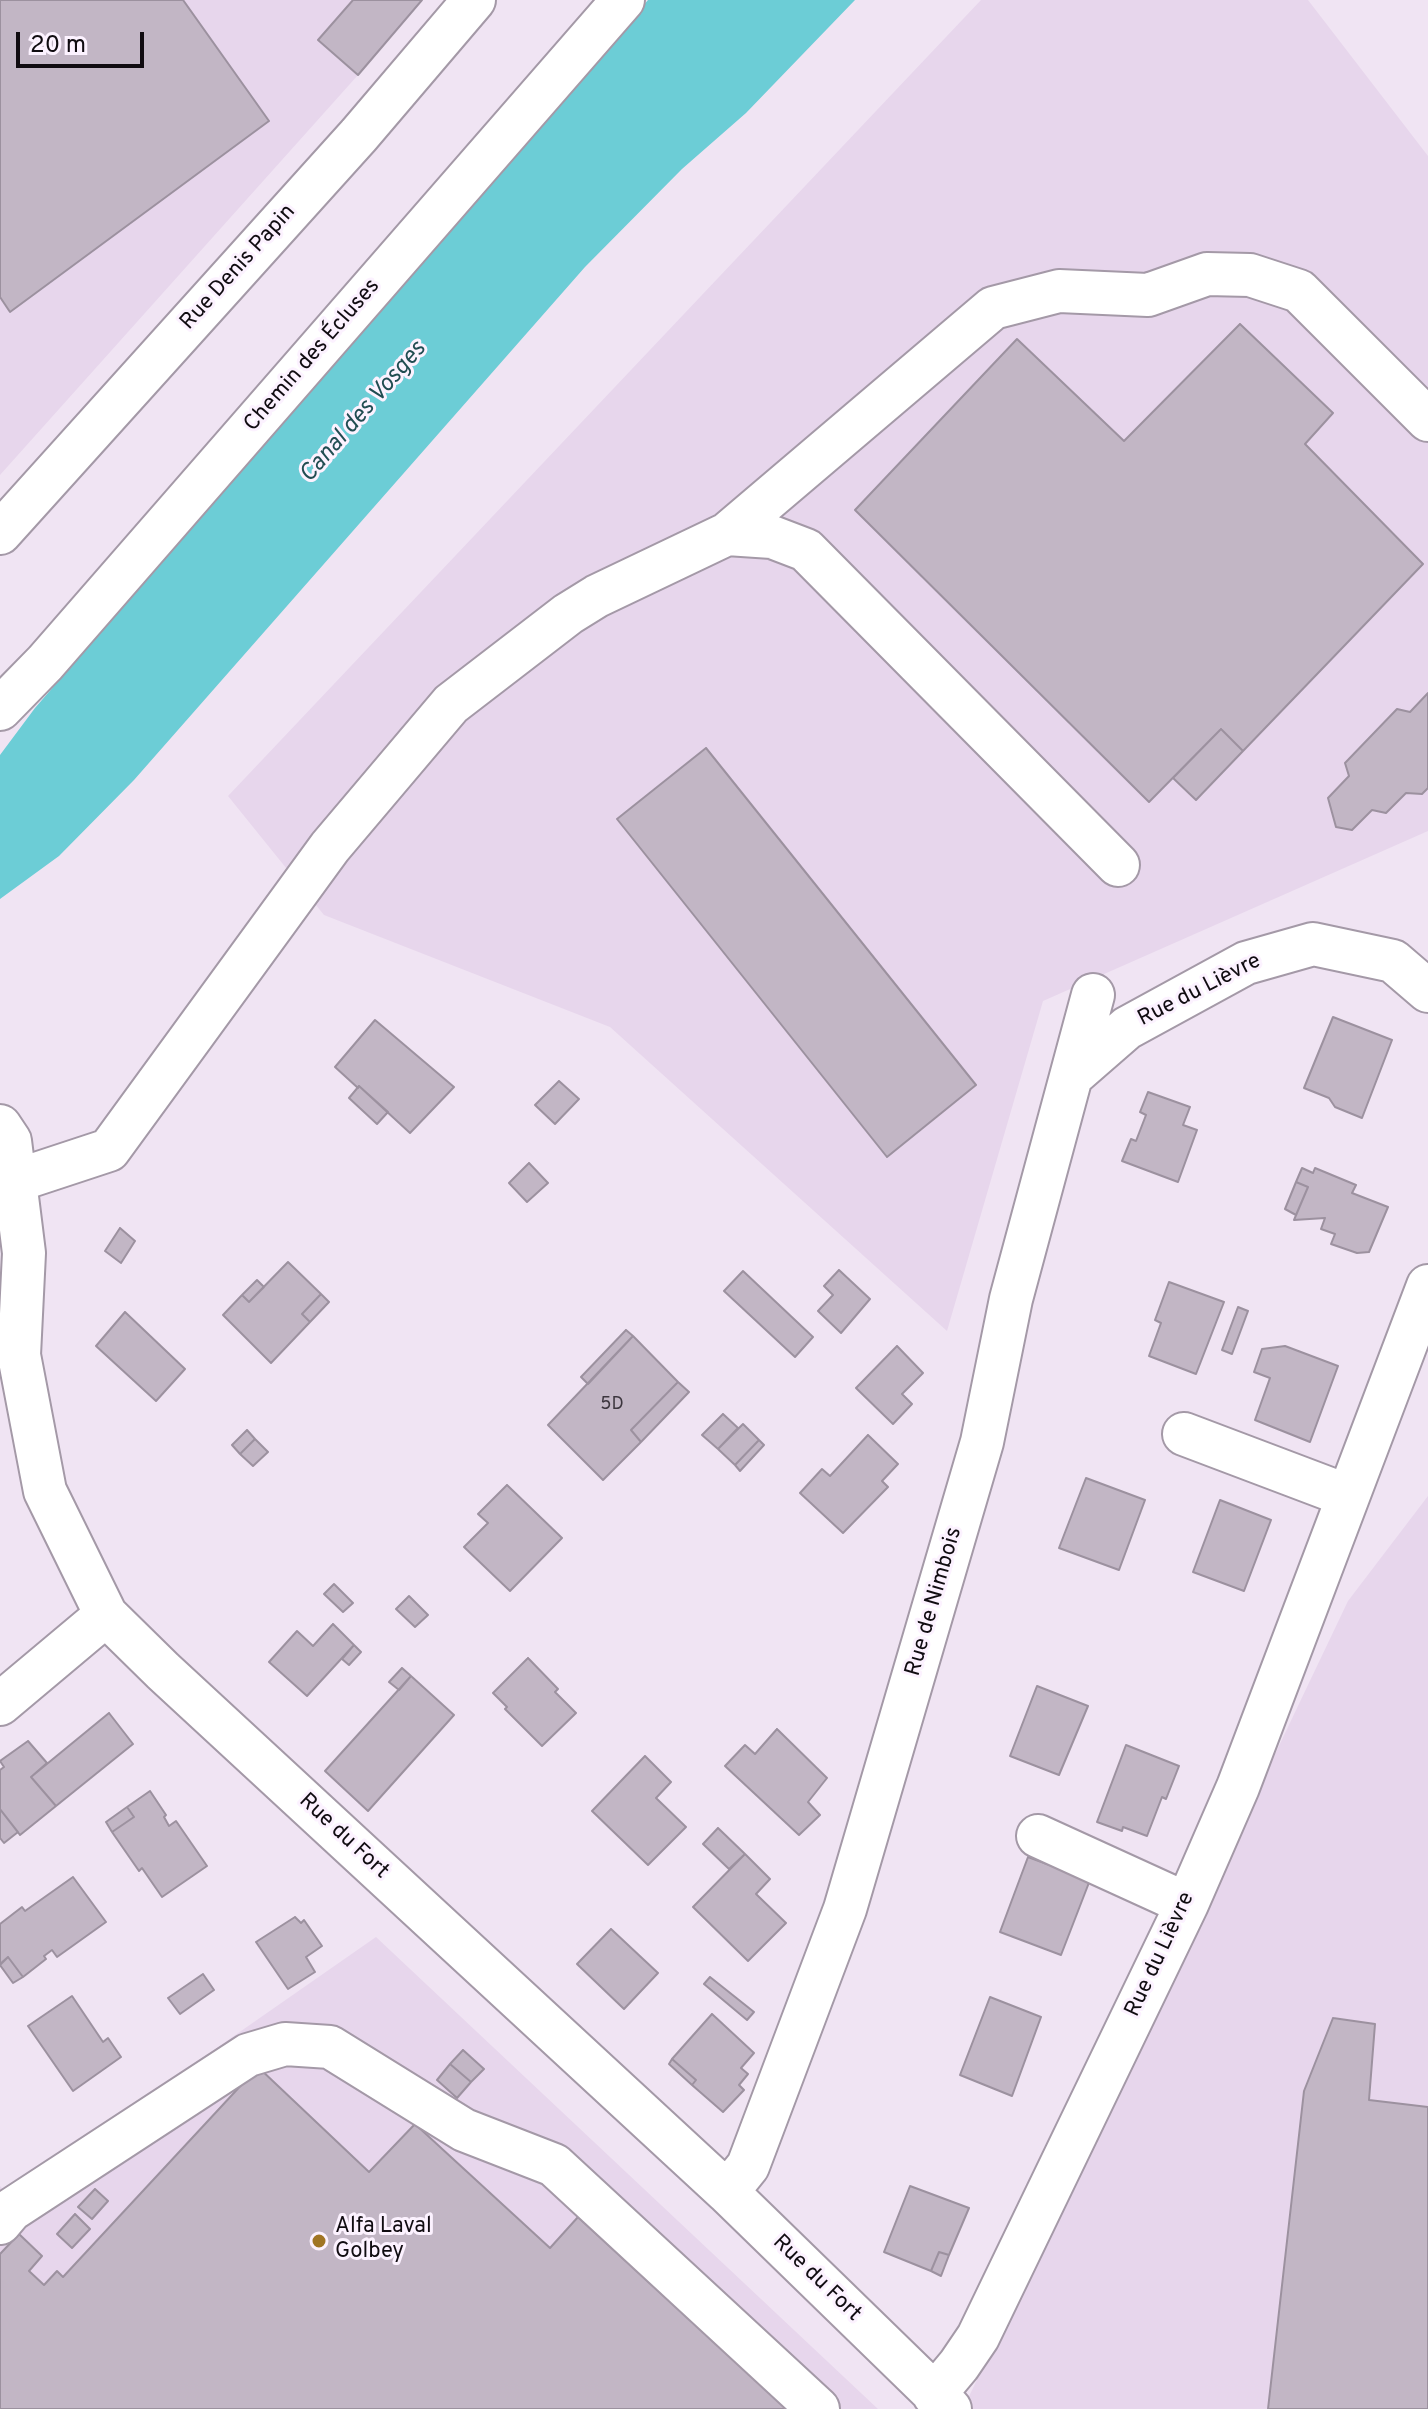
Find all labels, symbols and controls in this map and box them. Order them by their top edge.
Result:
scale bar [20,16,148,66]
text: 20 m [30,31,86,61]
street label: Rue Denis Papin [176,200,302,336]
street label: Chemin des Écluses [239,274,387,438]
water label: Canal des Vosges [295,336,433,490]
street label: Rue du Lièvre [1134,949,1266,1033]
house number: 5D [600,1394,624,1416]
street label: Rue de Nimbois [901,1525,969,1679]
street label: Rue du Fort [293,1789,393,1885]
street label: Rue du Lièvre [1121,1888,1201,2022]
place label: Alfa Laval Golbey [335,2215,432,2266]
street label: Rue du Fort [766,2230,866,2328]
marker: Alfa Laval Golbey [310,2232,328,2250]

